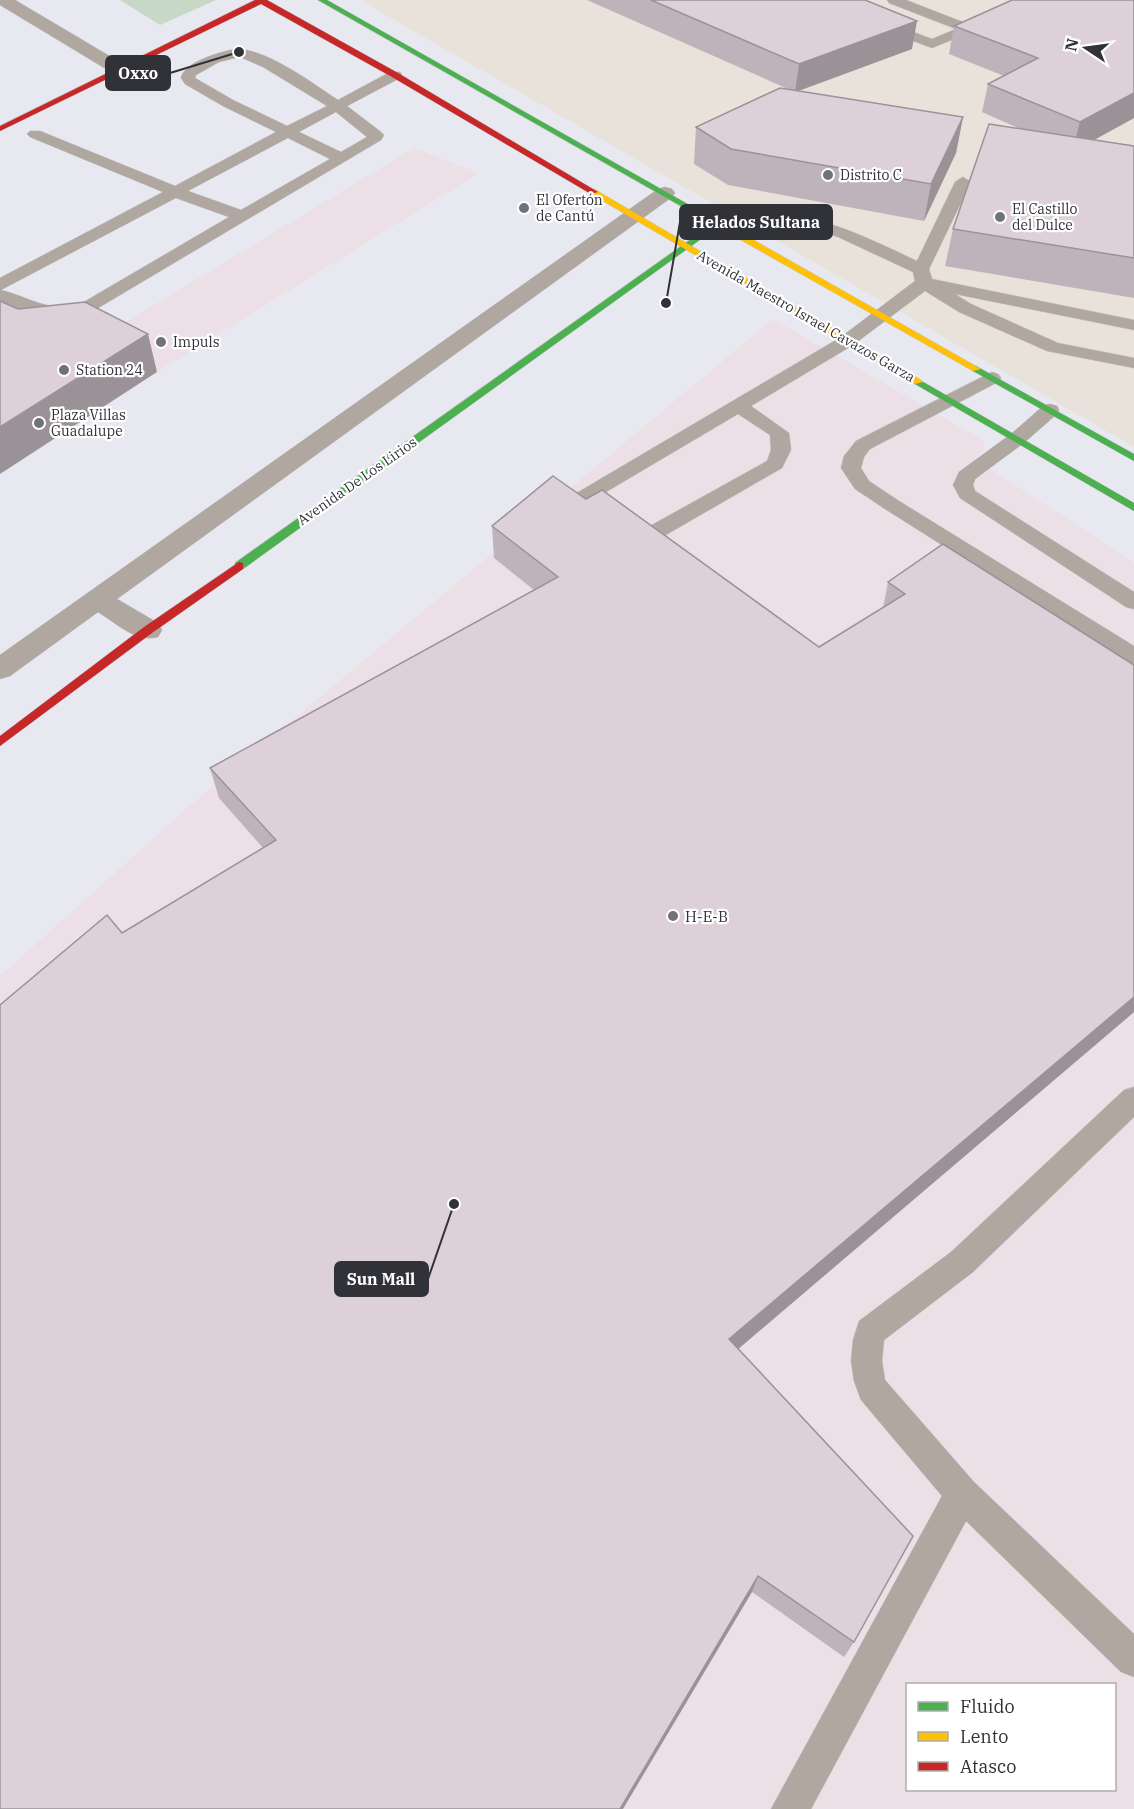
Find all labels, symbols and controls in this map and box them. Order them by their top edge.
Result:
north arrow [1056,18,1116,78]
text: N [1060,36,1083,53]
callout: Oxxo [106,56,170,90]
text: Oxxo [118,63,158,83]
place label: Distrito C [840,166,902,184]
marker: Distrito C [821,168,835,182]
place label: El Ofertón de Cantú [536,191,603,225]
place label: El Castillo del Dulce [1012,200,1077,234]
marker: El Ofertón de Cantú [517,201,531,215]
callout: Helados Sultana [680,205,832,239]
marker: El Castillo del Dulce [993,210,1007,224]
text: Helados Sultana [692,212,820,232]
street label: Avenida Maestro Israel Cavazos Garza [694,246,919,386]
place label: Impuls [173,333,220,351]
marker: Impuls [154,335,168,349]
place label: Station 24 [76,361,143,379]
marker: Station 24 [57,363,71,377]
place label: Plaza Villas Guadalupe [51,406,126,440]
marker: Plaza Villas Guadalupe [32,416,46,430]
street label: Avenida De Los Lirios [294,433,420,529]
place label: H-E-B [685,907,728,926]
marker: H-E-B [666,909,680,923]
callout: Sun Mall [335,1262,428,1296]
text: Sun Mall [347,1269,415,1289]
legend [906,1683,1116,1791]
text: Fluido [960,1695,1015,1718]
text: Lento [960,1725,1008,1748]
text: Atasco [960,1755,1016,1778]

